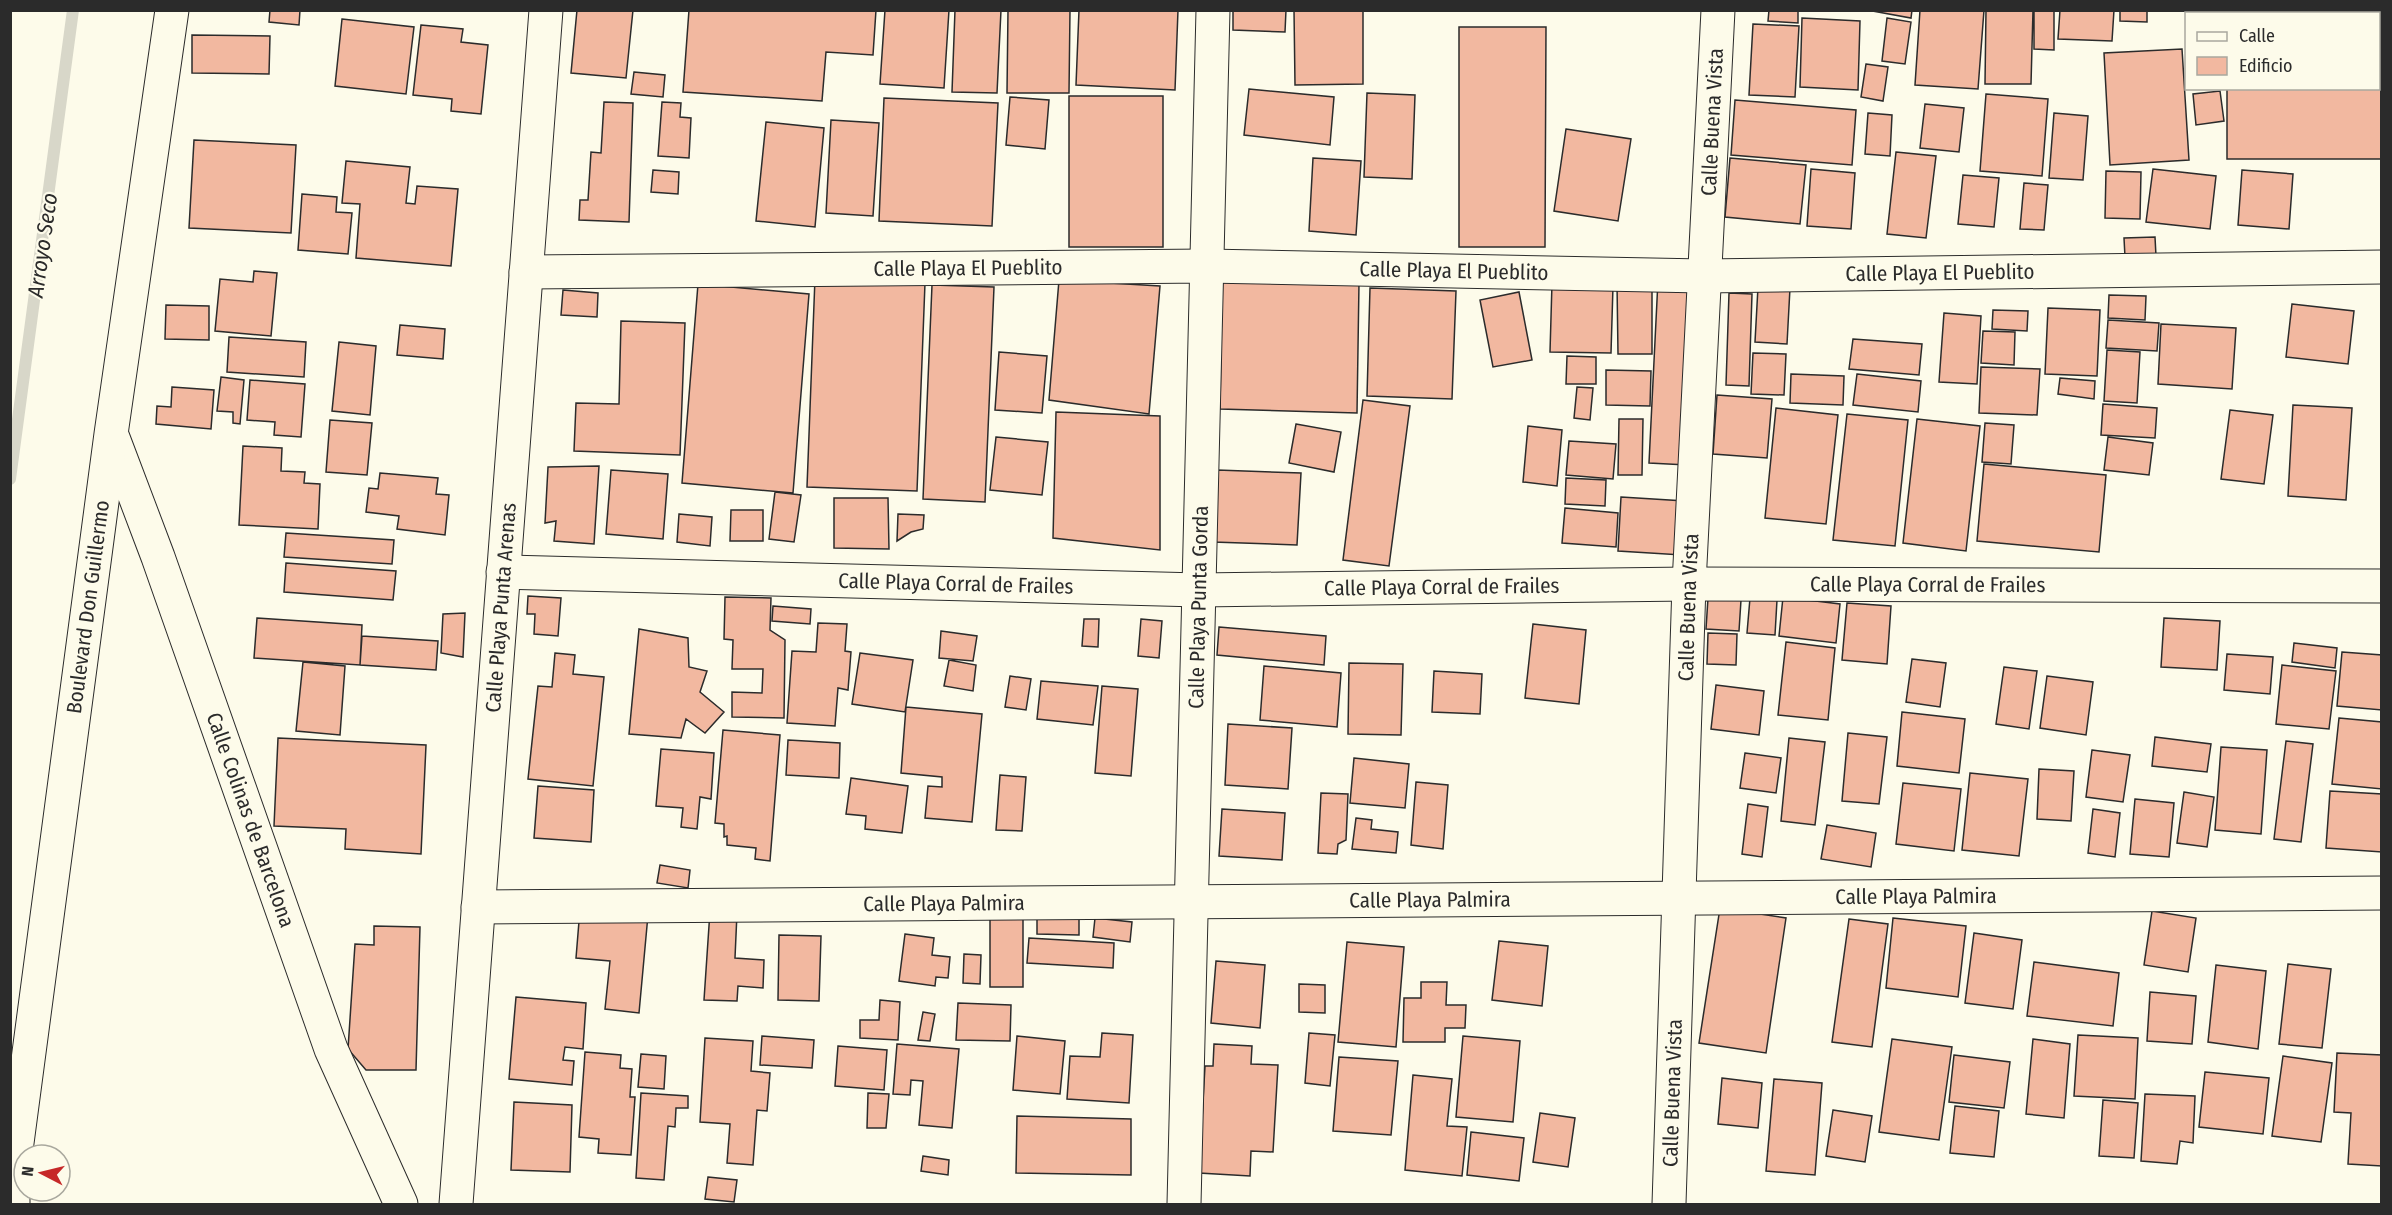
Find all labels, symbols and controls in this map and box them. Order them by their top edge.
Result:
legend [2185,12,2380,90]
text: Calle [2239,25,2275,47]
street label: Calle Buena Vista [1696,47,1729,196]
text: Edificio [2239,55,2292,77]
water label: Arroyo Seco [22,191,63,300]
street label: Calle Playa El Pueblito [873,254,1063,282]
street label: Calle Playa El Pueblito [1359,256,1549,286]
street label: Calle Playa El Pueblito [1845,259,2035,287]
street label: Boulevard Don Guillermo [61,499,115,715]
street label: Calle Playa Punta Arenas [480,502,522,714]
street label: Calle Playa Punta Gorda [1183,505,1214,709]
street label: Calle Buena Vista [1673,533,1705,682]
street label: Calle Playa Corral de Frailes [838,568,1074,600]
street label: Calle Playa Corral de Frailes [1810,571,2046,598]
street label: Calle Playa Corral de Frailes [1324,573,1560,601]
street label: Calle Colinas de Barcelona [201,709,300,931]
street label: Calle Playa Palmira [1835,883,1997,910]
street label: Calle Playa Palmira [1349,886,1511,914]
street label: Calle Playa Palmira [863,890,1025,917]
street label: Calle Buena Vista [1657,1019,1688,1167]
north arrow [12,1143,72,1203]
text: N [18,1165,38,1177]

